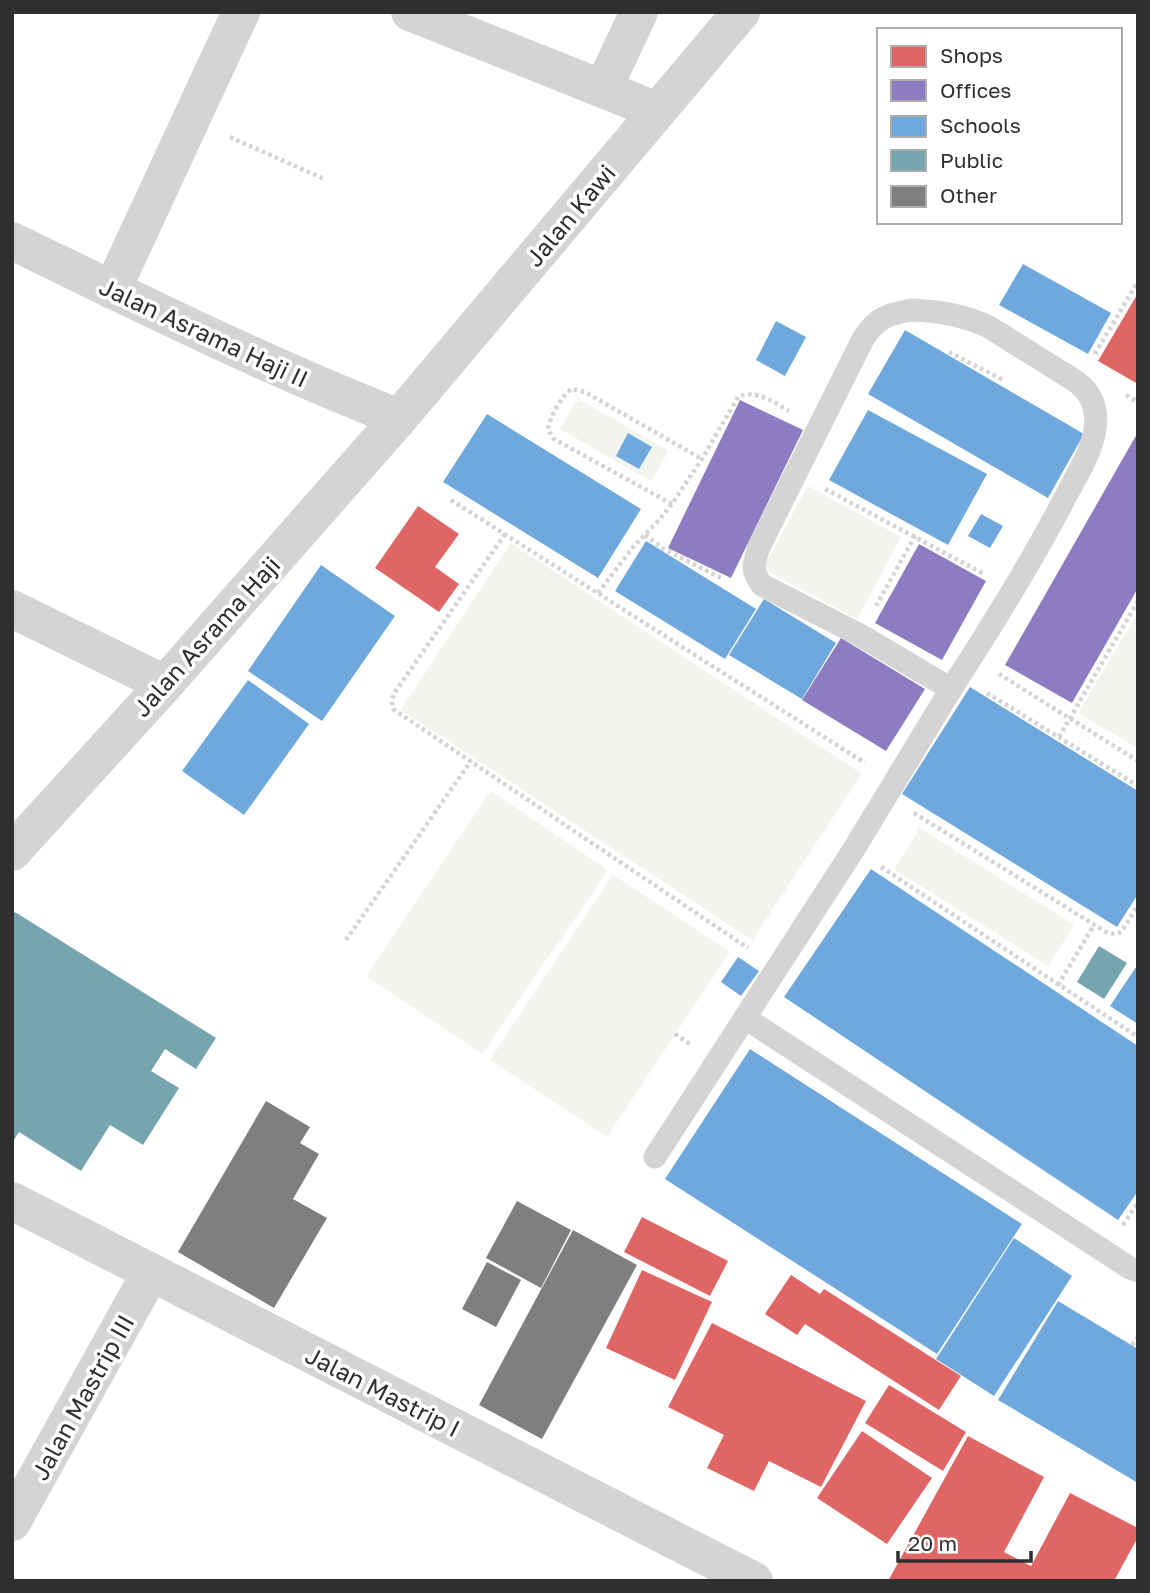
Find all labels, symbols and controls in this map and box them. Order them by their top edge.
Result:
legend [877,28,1122,224]
text: Shops [940,42,1003,68]
text: Offices [940,77,1011,103]
text: Schools [940,112,1021,138]
text: Public [940,147,1003,173]
street label: Jalan Kawi [519,158,621,272]
text: Other [940,182,997,208]
street label: Jalan Asrama Haji II [95,271,313,393]
street label: Jalan Asrama Haji [126,550,286,722]
street label: Jalan Mastrip III [25,1309,139,1485]
street label: Jalan Mastrip I [301,1340,465,1442]
scale bar [898,1520,1031,1564]
text: 20 m [908,1530,957,1556]

